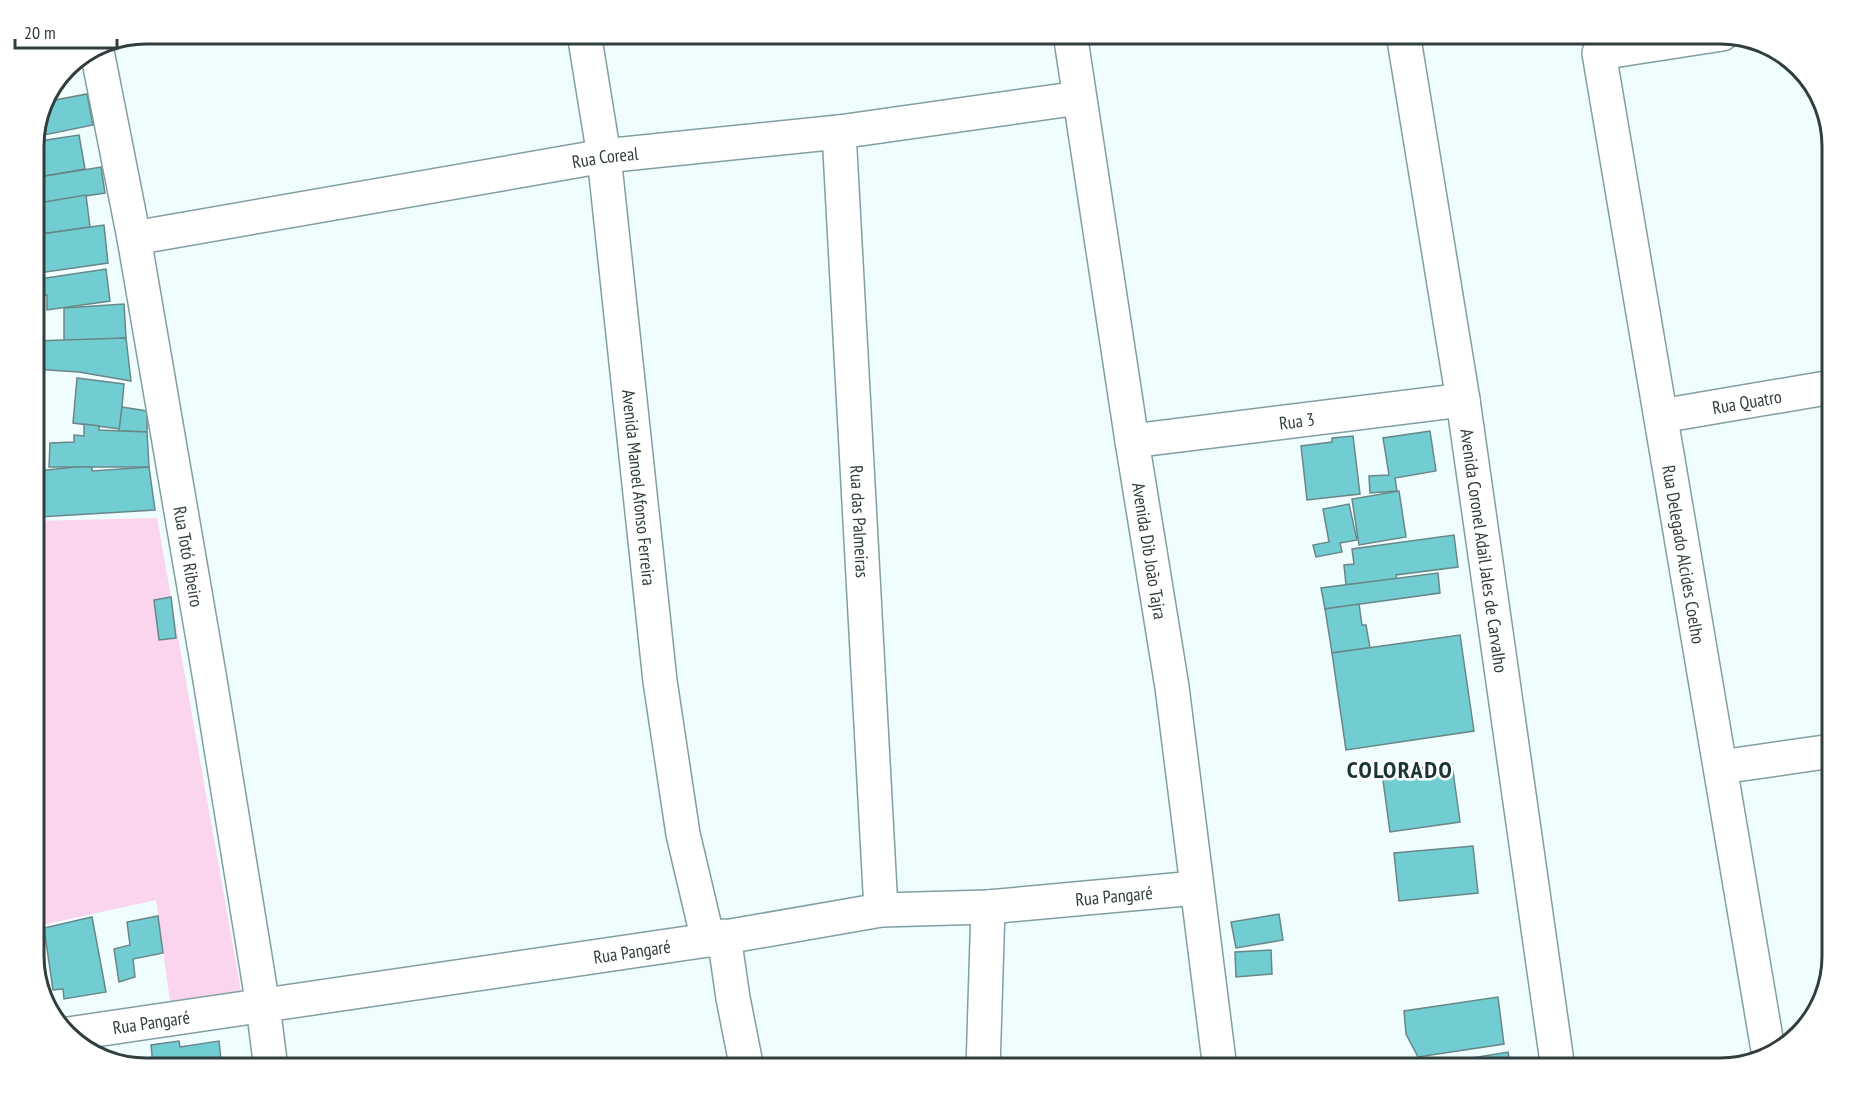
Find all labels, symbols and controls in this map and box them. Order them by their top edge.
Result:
scale bar [15,12,117,50]
text: 20 m [24,21,56,44]
street label: Rua Coreal [570,141,640,173]
street label: Rua Quatro [1710,384,1783,419]
street label: Avenida Manoel Afonso Ferreira [617,388,661,587]
street label: Rua 3 [1278,407,1316,434]
street label: Avenida Coronel Adail Jales de Carvalho [1456,427,1513,674]
street label: Rua Delegado Alcides Coelho [1658,463,1710,646]
street label: Rua das Palmeiras [846,465,875,578]
street label: Avenida Dib João Tajra [1127,481,1172,621]
street label: Rua Totó Ribeiro [169,504,209,609]
district label: COLORADO [1347,754,1453,785]
street label: Rua Pangaré [1074,881,1154,910]
street label: Rua Pangaré [592,934,672,968]
street label: Rua Pangaré [111,1005,191,1039]

